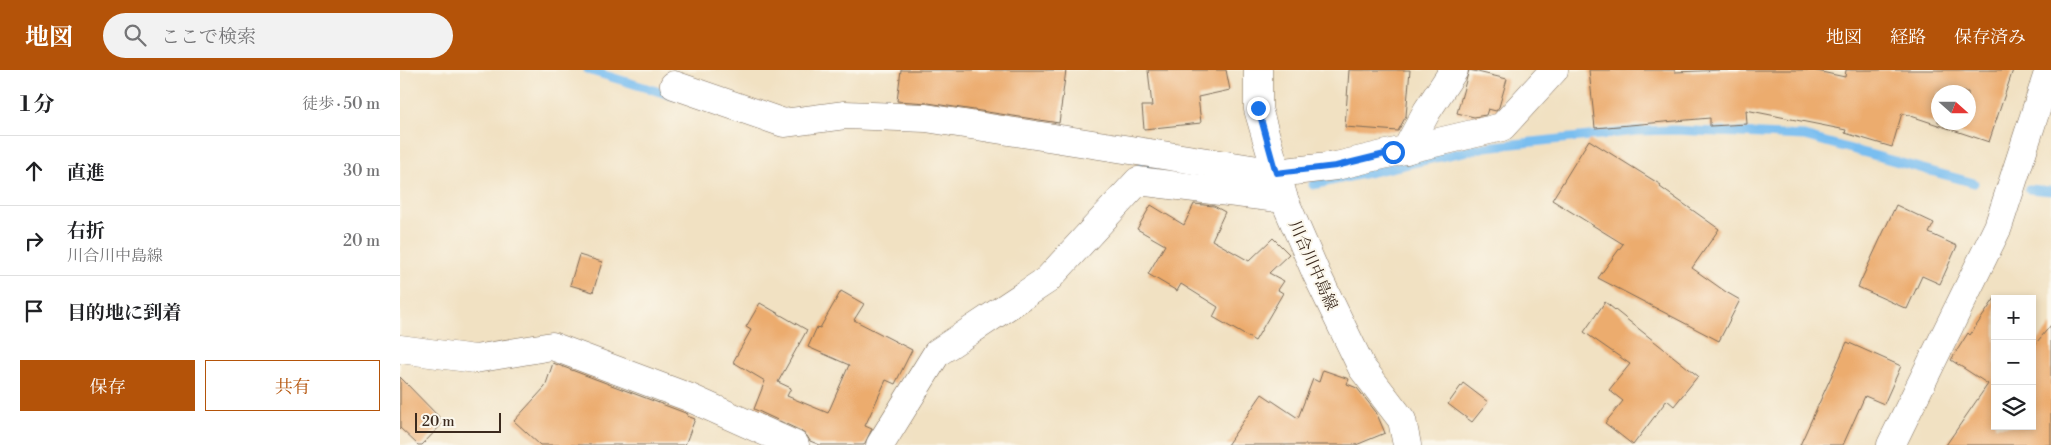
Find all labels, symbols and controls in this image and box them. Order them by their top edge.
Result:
search box [103,13,453,58]
icon: search [121,21,149,49]
text: 地図 [25,23,73,53]
text: ここで検索 [161,25,256,49]
text: 地図 [1826,26,1862,49]
text: 経路 [1890,26,1926,49]
text: 保存済み [1954,26,2026,49]
north arrow [1931,85,1976,130]
text: 1 分 [20,92,54,118]
text: 徒歩 · 50 m [302,94,380,114]
route end [1247,97,1270,120]
route start [1382,141,1405,164]
icon: ahead [20,157,48,185]
text: 直進 [67,161,105,185]
text: 30 m [343,161,380,181]
street label: 川合川中島線 [1284,217,1342,313]
text: 右折 [67,219,105,243]
icon: right [20,227,48,255]
text: 20 m [343,231,380,251]
text: 川合川中島線 [67,246,163,266]
map controls [1991,295,2036,430]
button: + [1991,295,2036,340]
icon: arrive [20,297,48,325]
text: 目的地に到着 [67,301,181,325]
button: − [1991,340,2036,385]
button: 保存 [20,360,195,411]
button: 共有 [205,360,380,411]
button: layers [1991,385,2036,430]
scale bar [415,410,501,433]
text: 20 m [422,413,454,431]

